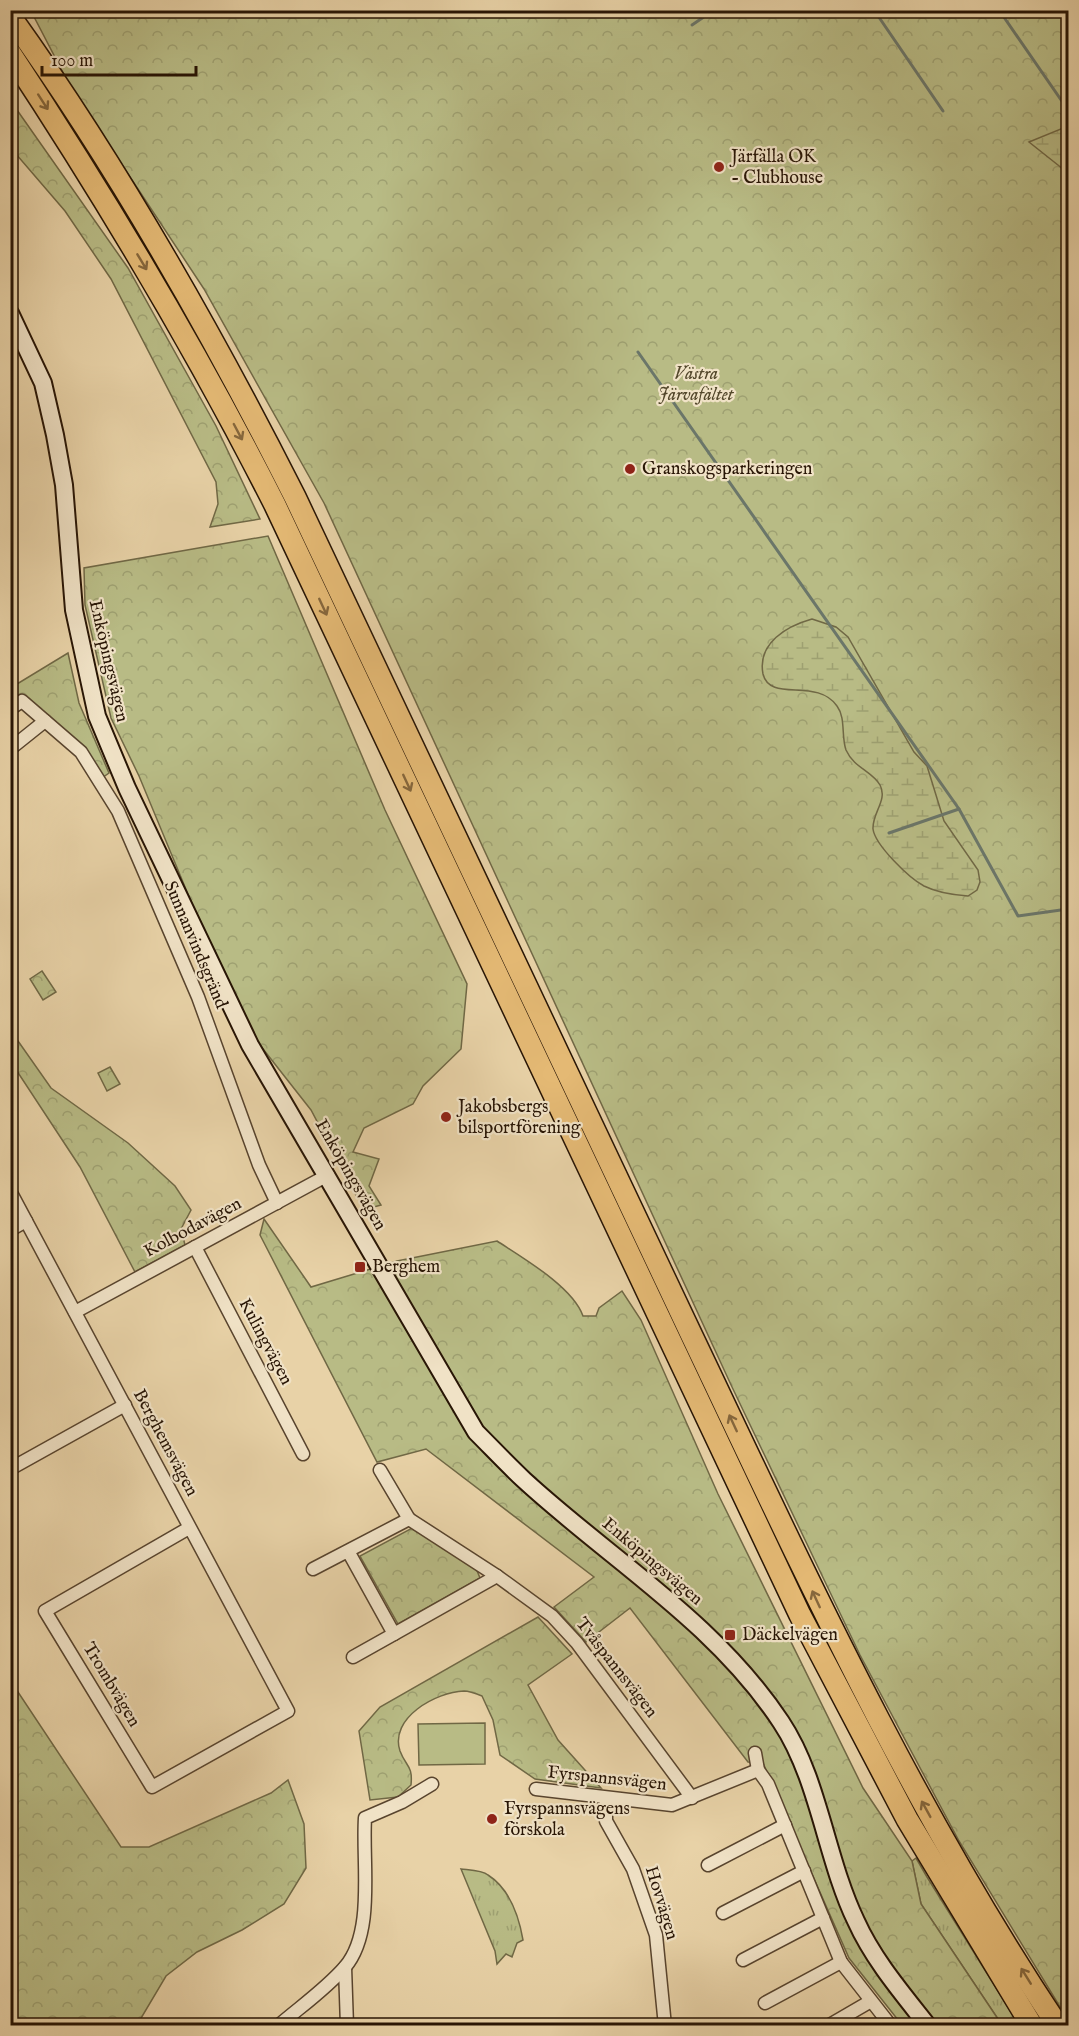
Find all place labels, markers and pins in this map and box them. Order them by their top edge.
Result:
place label: Järfälla OK - Clubhouse [729,146,823,190]
marker: Järfälla OK - Clubhouse [712,160,726,174]
place label: Granskogsparkeringen [642,458,813,481]
marker: Granskogsparkeringen [623,462,637,476]
place label: Jakobsbergs bilsportförening [456,1096,581,1140]
marker: Jakobsbergs bilsportförening [439,1110,453,1124]
place label: Berghem [372,1256,440,1279]
marker: Berghem [353,1260,367,1274]
place label: Däckelvägen [742,1624,838,1647]
marker: Däckelvägen [723,1628,737,1642]
place label: Fyrspannsvägens förskola [504,1798,630,1842]
marker: Fyrspannsvägens förskola [485,1812,499,1826]

